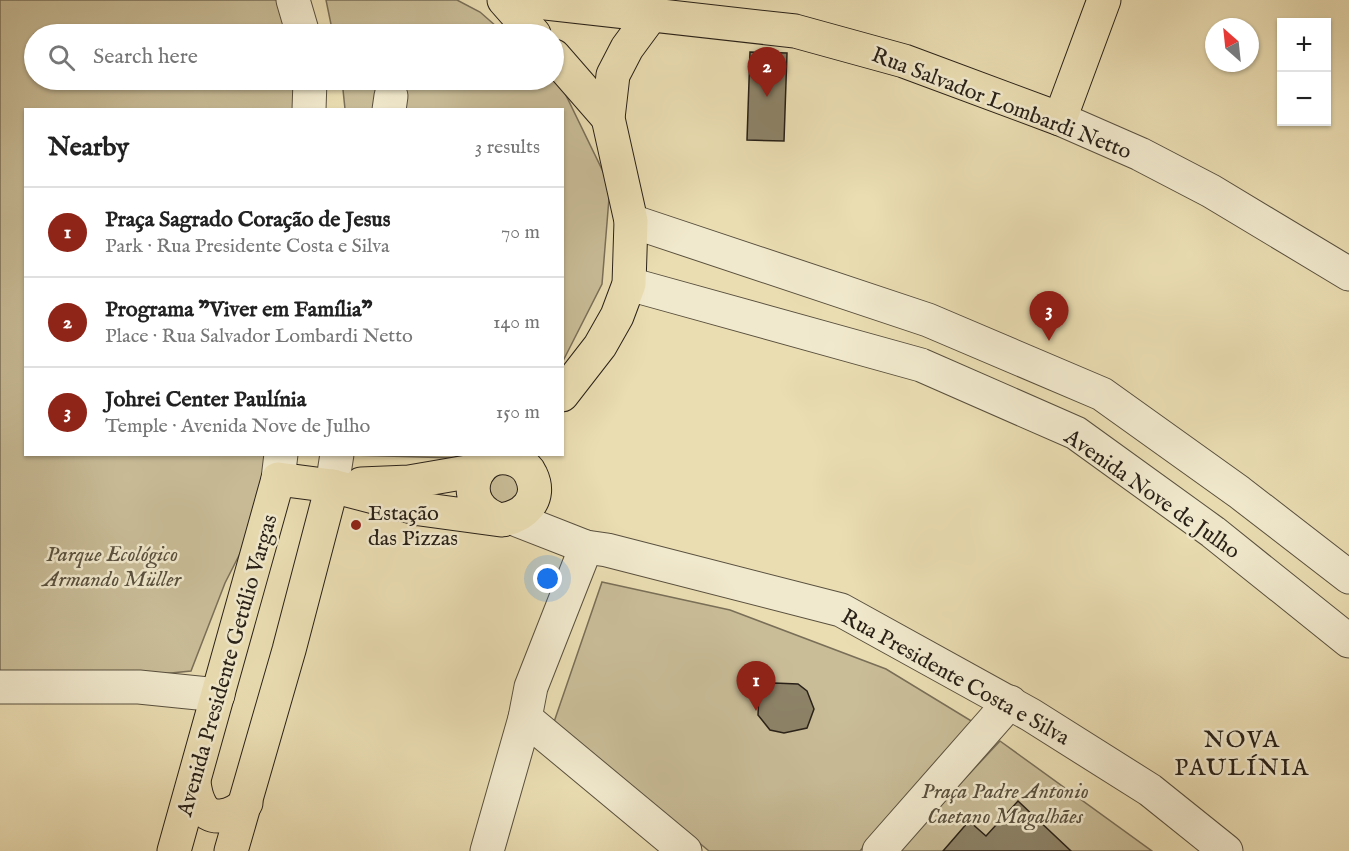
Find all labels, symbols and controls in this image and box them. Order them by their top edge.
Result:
north arrow [1205,18,1259,72]
map controls [1277,18,1331,126]
button: + [1277,18,1331,72]
search box [24,24,564,90]
icon: search [45,41,78,74]
street label: Rua Salvador Lombardi Netto [867,41,1135,166]
text: Search here [93,43,198,71]
pin: 2 [748,48,786,97]
button: − [1277,72,1331,126]
text: Nearby [48,131,129,164]
text: 3 results [475,135,540,160]
text: Praça Sagrado Coração de Jesus [105,206,391,234]
text: 1 [64,220,71,245]
text: 70 m [501,220,540,245]
text: Park · Rua Presidente Costa e Silva [105,234,390,259]
pin: 3 [1030,292,1068,341]
text: Programa "Viver em Família" [105,296,372,324]
text: 2 [63,310,72,335]
text: 140 m [493,310,540,335]
text: Place · Rua Salvador Lombardi Netto [105,324,413,349]
text: Johrei Center Paulínia [105,386,306,414]
text: 3 [64,400,71,425]
text: 150 m [496,400,540,425]
text: Temple · Avenida Nove de Julho [105,414,370,439]
street label: Avenida Nove de Julho [1058,423,1245,566]
place label: Estação das Pizzas [368,500,458,553]
street label: Avenida Presidente Getúlio Vargas [171,511,284,821]
marker: Estação das Pizzas [349,518,363,532]
park label: Parque Ecológico Armando Müller [41,541,183,594]
your location [533,564,562,593]
street label: Rua Presidente Costa e Silva [836,603,1075,753]
pin: 1 [736,662,776,711]
district label: NOVA PAULÍNIA [1174,725,1310,784]
park label: Praça Padre Antonio Caetano Magalhães [921,778,1089,831]

